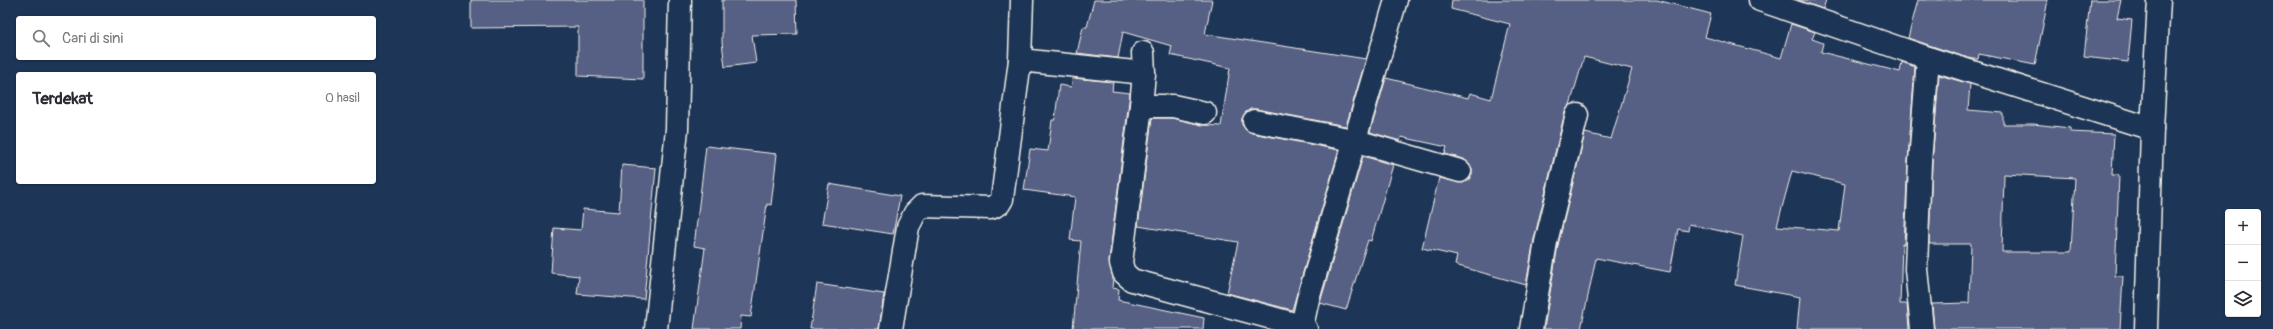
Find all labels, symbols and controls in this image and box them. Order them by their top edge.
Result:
search box [16,16,376,60]
icon: search [30,27,52,49]
text: Cari di sini [62,29,123,48]
text: Terdekat [32,88,93,109]
text: 0 hasil [325,90,360,106]
map controls [2225,209,2261,317]
button: + [2225,209,2261,245]
button: − [2225,245,2261,281]
button: layers [2225,281,2261,317]

